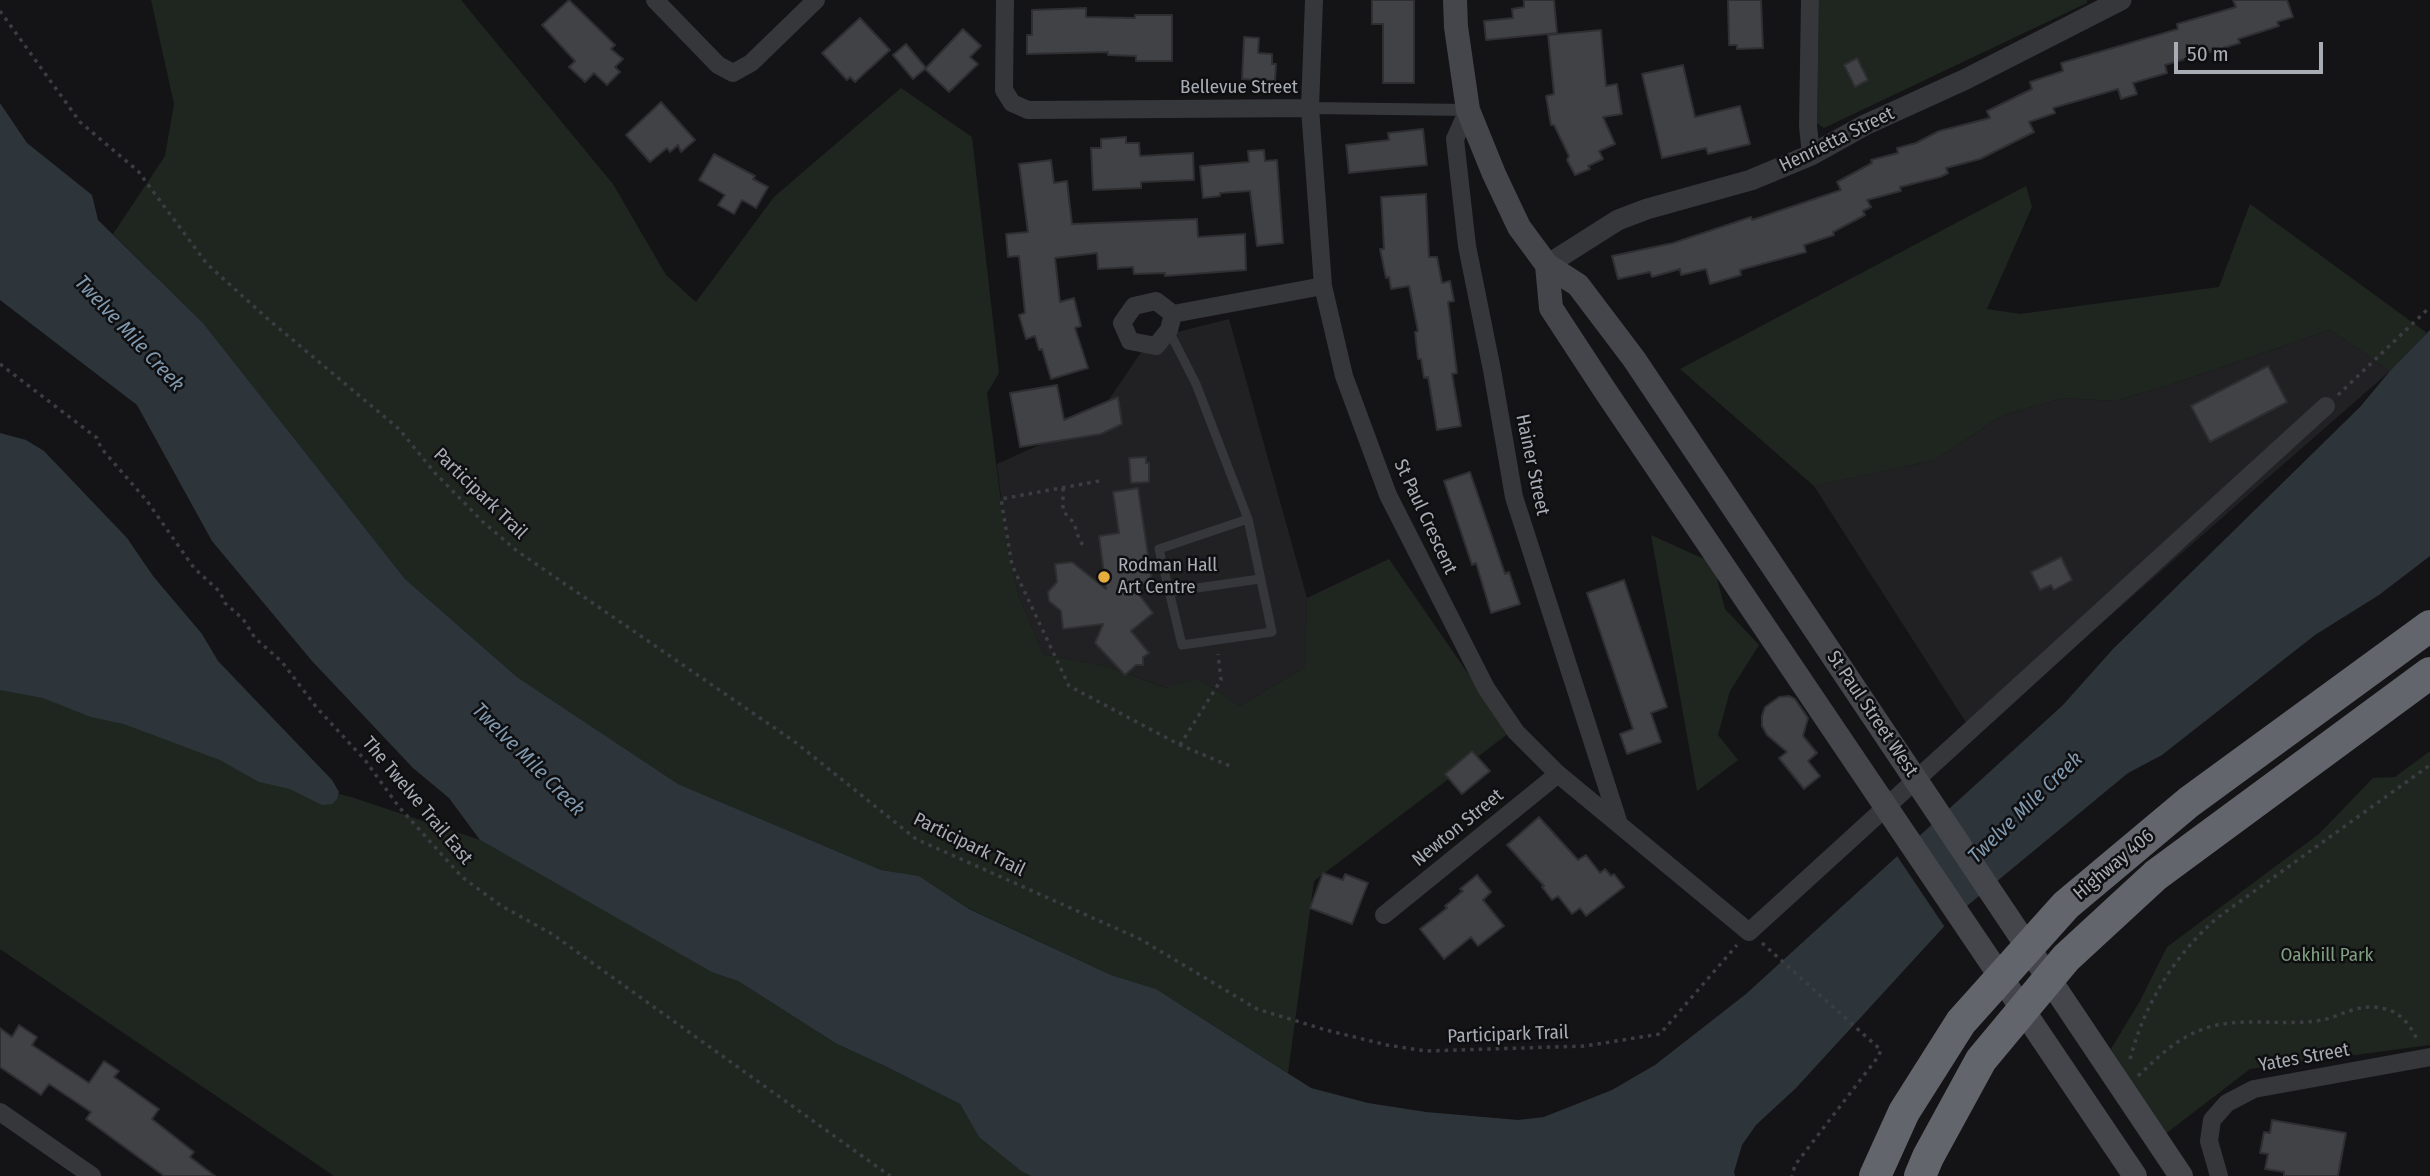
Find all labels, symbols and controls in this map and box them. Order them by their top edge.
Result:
scale bar [2178,28,2327,72]
text: 50 m [2187,41,2229,67]
street label: Bellevue Street [1180,77,1298,99]
street label: Henrietta Street [1776,102,1898,178]
water label: Twelve Mile Creek [69,271,189,397]
street label: Hainer Street [1510,412,1554,518]
street label: Participark Trail [428,444,532,544]
street label: St Paul Crescent [1388,456,1462,578]
place label: Rodman Hall Art Centre [1118,555,1217,599]
marker: Rodman Hall Art Centre [1096,569,1112,585]
street label: St Paul Street West [1822,647,1922,781]
water label: Twelve Mile Creek [466,698,590,822]
street label: The Twelve Trail East [357,732,477,870]
water label: Twelve Mile Creek [1963,747,2089,869]
street label: Newton Street [1408,784,1508,872]
street label: Participark Trail [909,808,1029,882]
street label: Highway 406 [2069,825,2159,905]
park label: Oakhill Park [2281,945,2373,967]
street label: Participark Trail [1447,1021,1569,1049]
street label: Yates Street [2257,1039,2351,1077]

